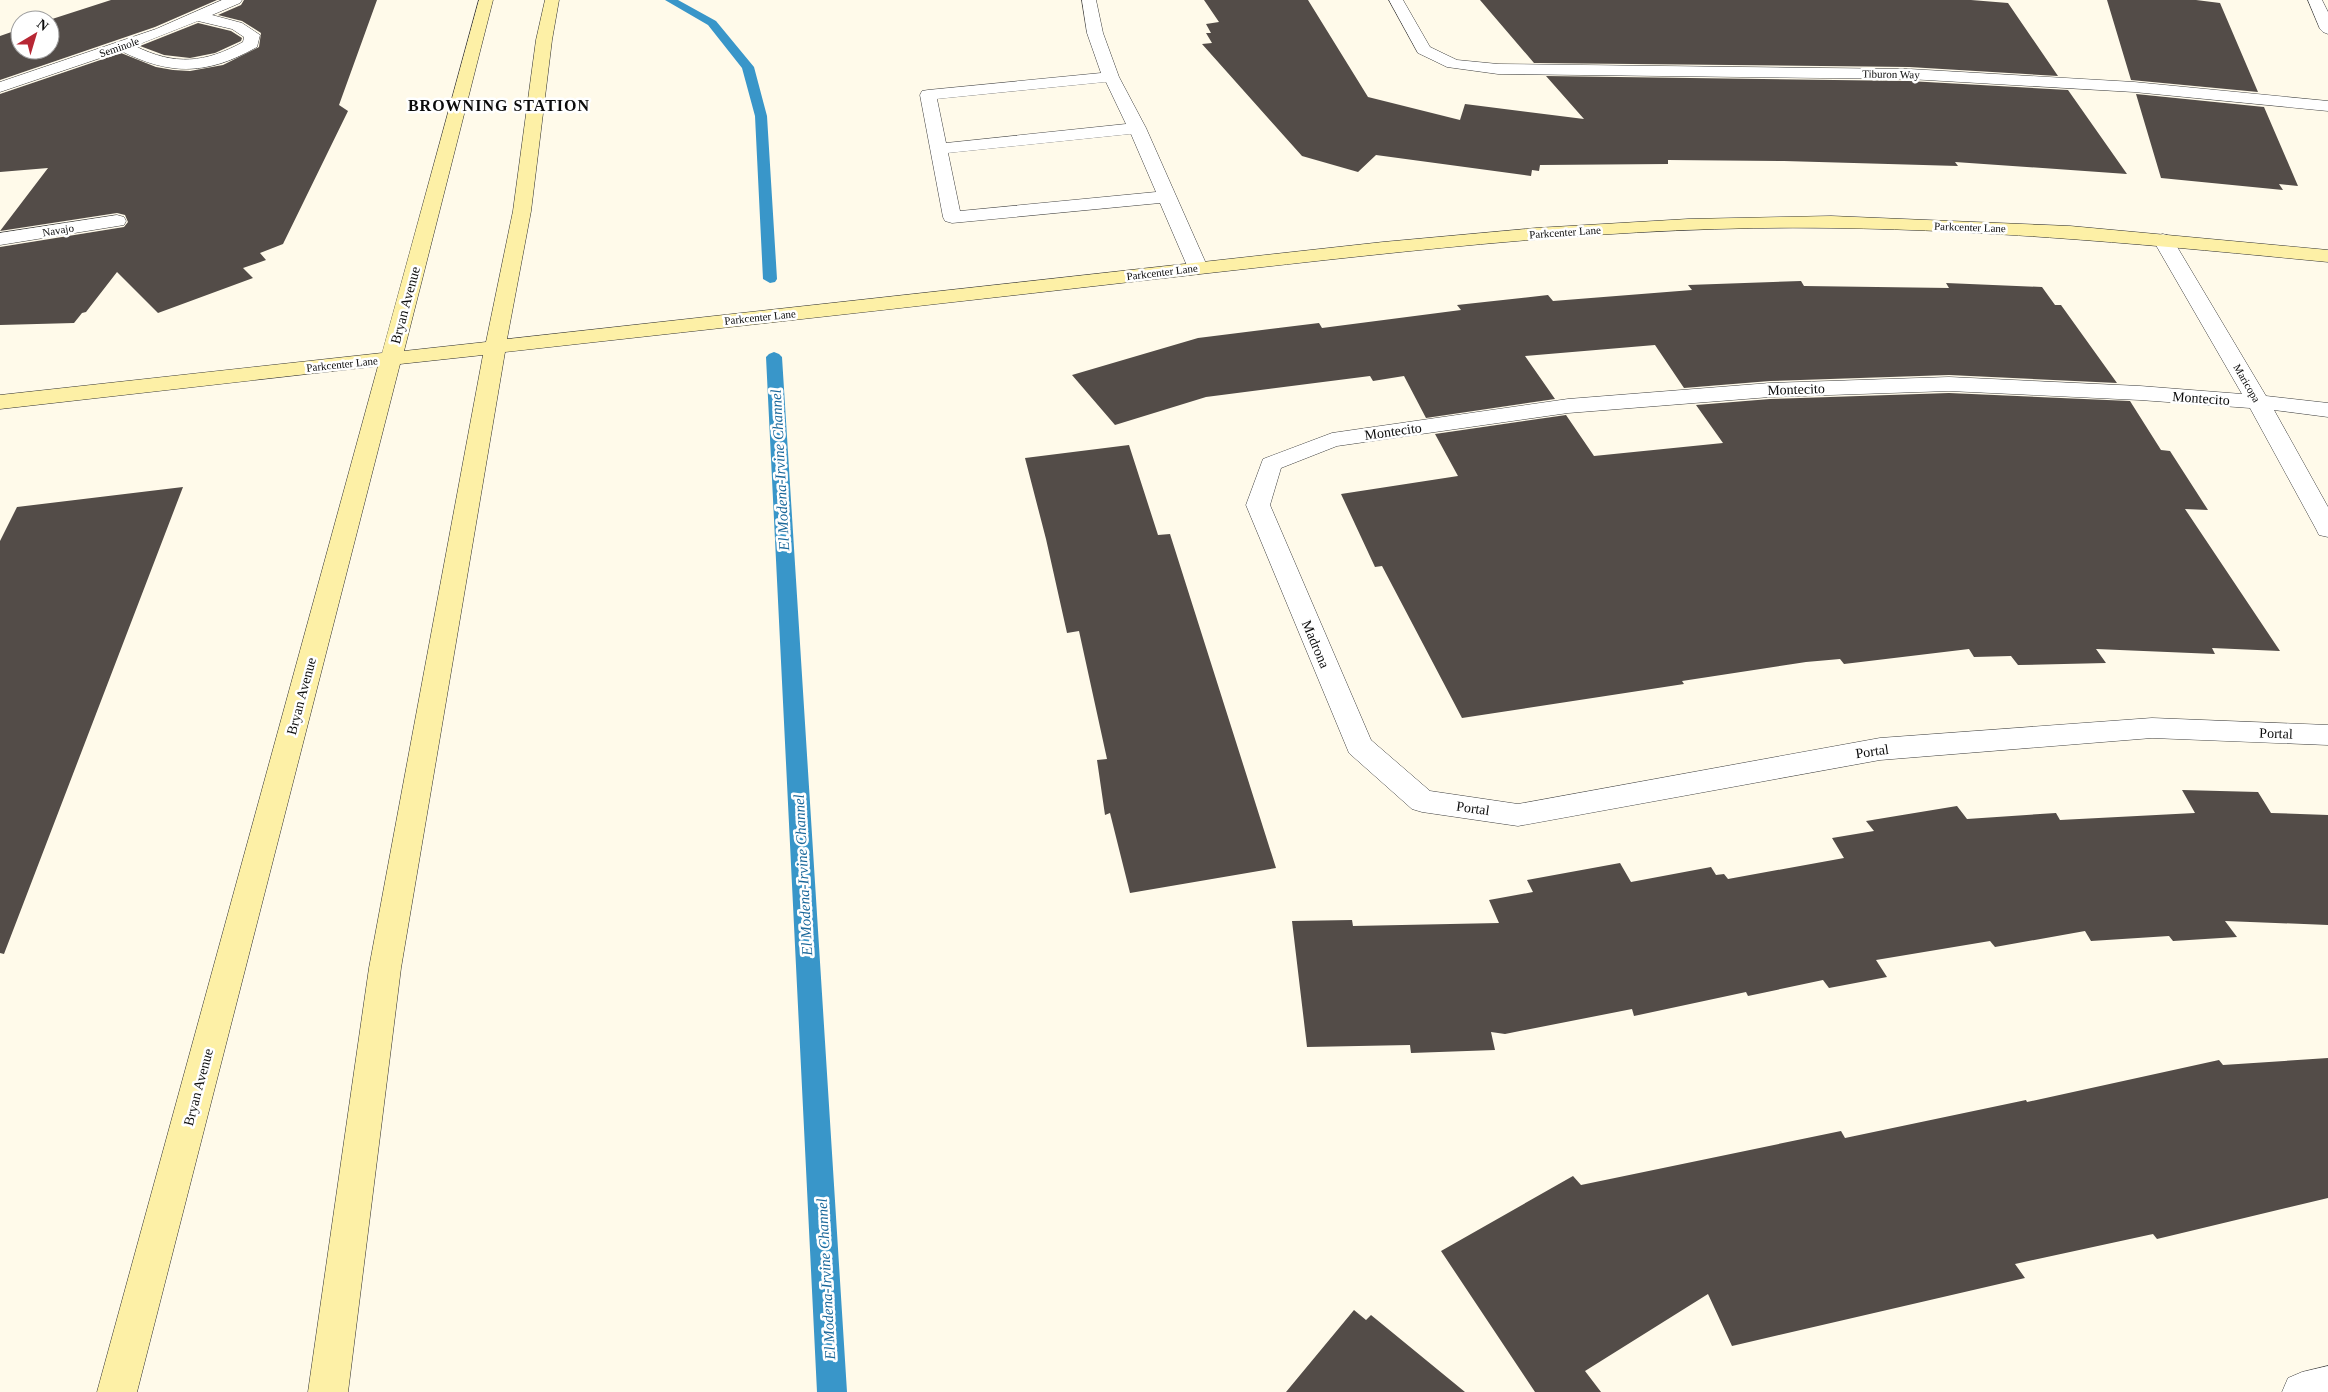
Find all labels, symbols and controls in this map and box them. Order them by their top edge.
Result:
north arrow [10,10,60,60]
text: N [34,16,51,34]
street label: Seminole [97,35,141,59]
street label: Tiburon Way [1862,67,1920,81]
district label: BROWNING STATION [408,97,590,114]
street label: Parkcenter Lane [1934,220,2006,234]
street label: Navajo [41,222,75,238]
street label: Parkcenter Lane [1529,224,1601,240]
street label: Parkcenter Lane [1126,262,1198,282]
street label: Bryan Avenue [388,265,423,345]
street label: Parkcenter Lane [724,307,796,327]
street label: Parkcenter Lane [306,354,378,374]
street label: Maricopa [2231,362,2263,404]
street label: Montecito [1767,381,1825,398]
water label: El Modena-Irvine Channel [768,389,792,552]
street label: Montecito [2172,389,2230,408]
street label: Montecito [1364,420,1423,443]
street label: Madrona [1299,618,1333,671]
street label: Bryan Avenue [284,656,319,736]
street label: Portal [2259,725,2293,742]
street label: Portal [1854,742,1890,761]
water label: El Modena-Irvine Channel [791,794,815,957]
street label: Portal [1455,799,1491,818]
street label: Bryan Avenue [181,1047,216,1127]
water label: El Modena-Irvine Channel [814,1198,838,1361]

